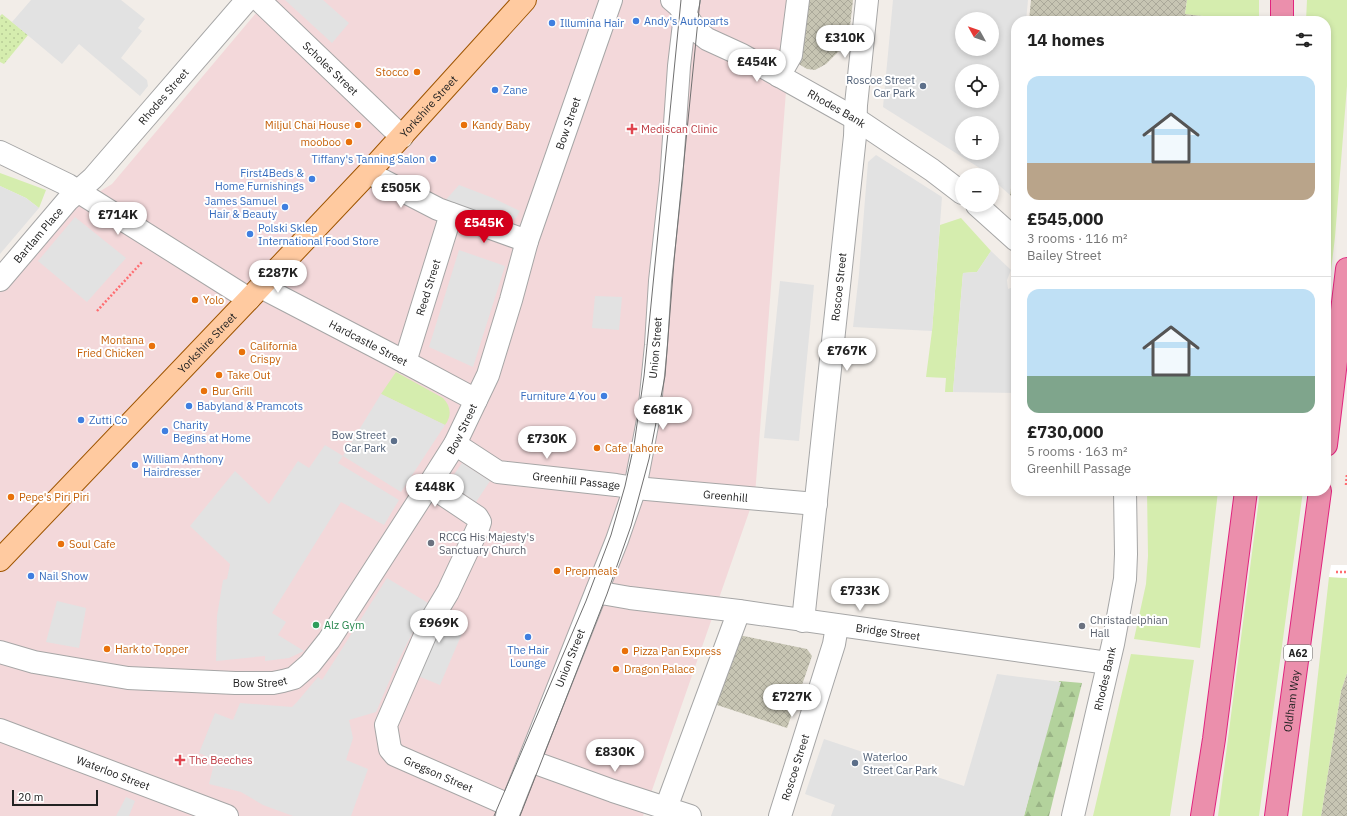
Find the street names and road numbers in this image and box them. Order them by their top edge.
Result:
street label: Scholes Street [300,39,361,98]
street label: Rhodes Street [135,65,192,128]
street label: Yorkshire Street [397,72,460,140]
street label: Rhodes Bank [805,86,869,131]
street label: Bow Street [552,95,584,151]
street label: Bartlam Place [10,204,66,266]
street label: Roscoe Street [828,252,849,322]
street label: Reed Street [413,258,444,317]
street label: Yorkshire Street [175,309,240,376]
street label: Union Street [646,316,665,379]
street label: Hardcastle Street [327,317,410,369]
street label: Bow Street [443,401,480,457]
street label: Greenhill Passage [532,469,621,493]
street label: Greenhill [702,487,748,505]
street label: Bridge Street [855,621,921,643]
street label: Union Street [552,627,588,689]
street label: Rhodes Bank [1091,645,1119,712]
road number: A62 [1284,645,1312,661]
street label: Oldham Way [1280,669,1303,733]
street label: Bow Street [233,673,289,690]
street label: Roscoe Street [778,732,812,802]
street label: Waterloo Street [74,753,152,793]
street label: Gregson Street [402,753,475,795]

